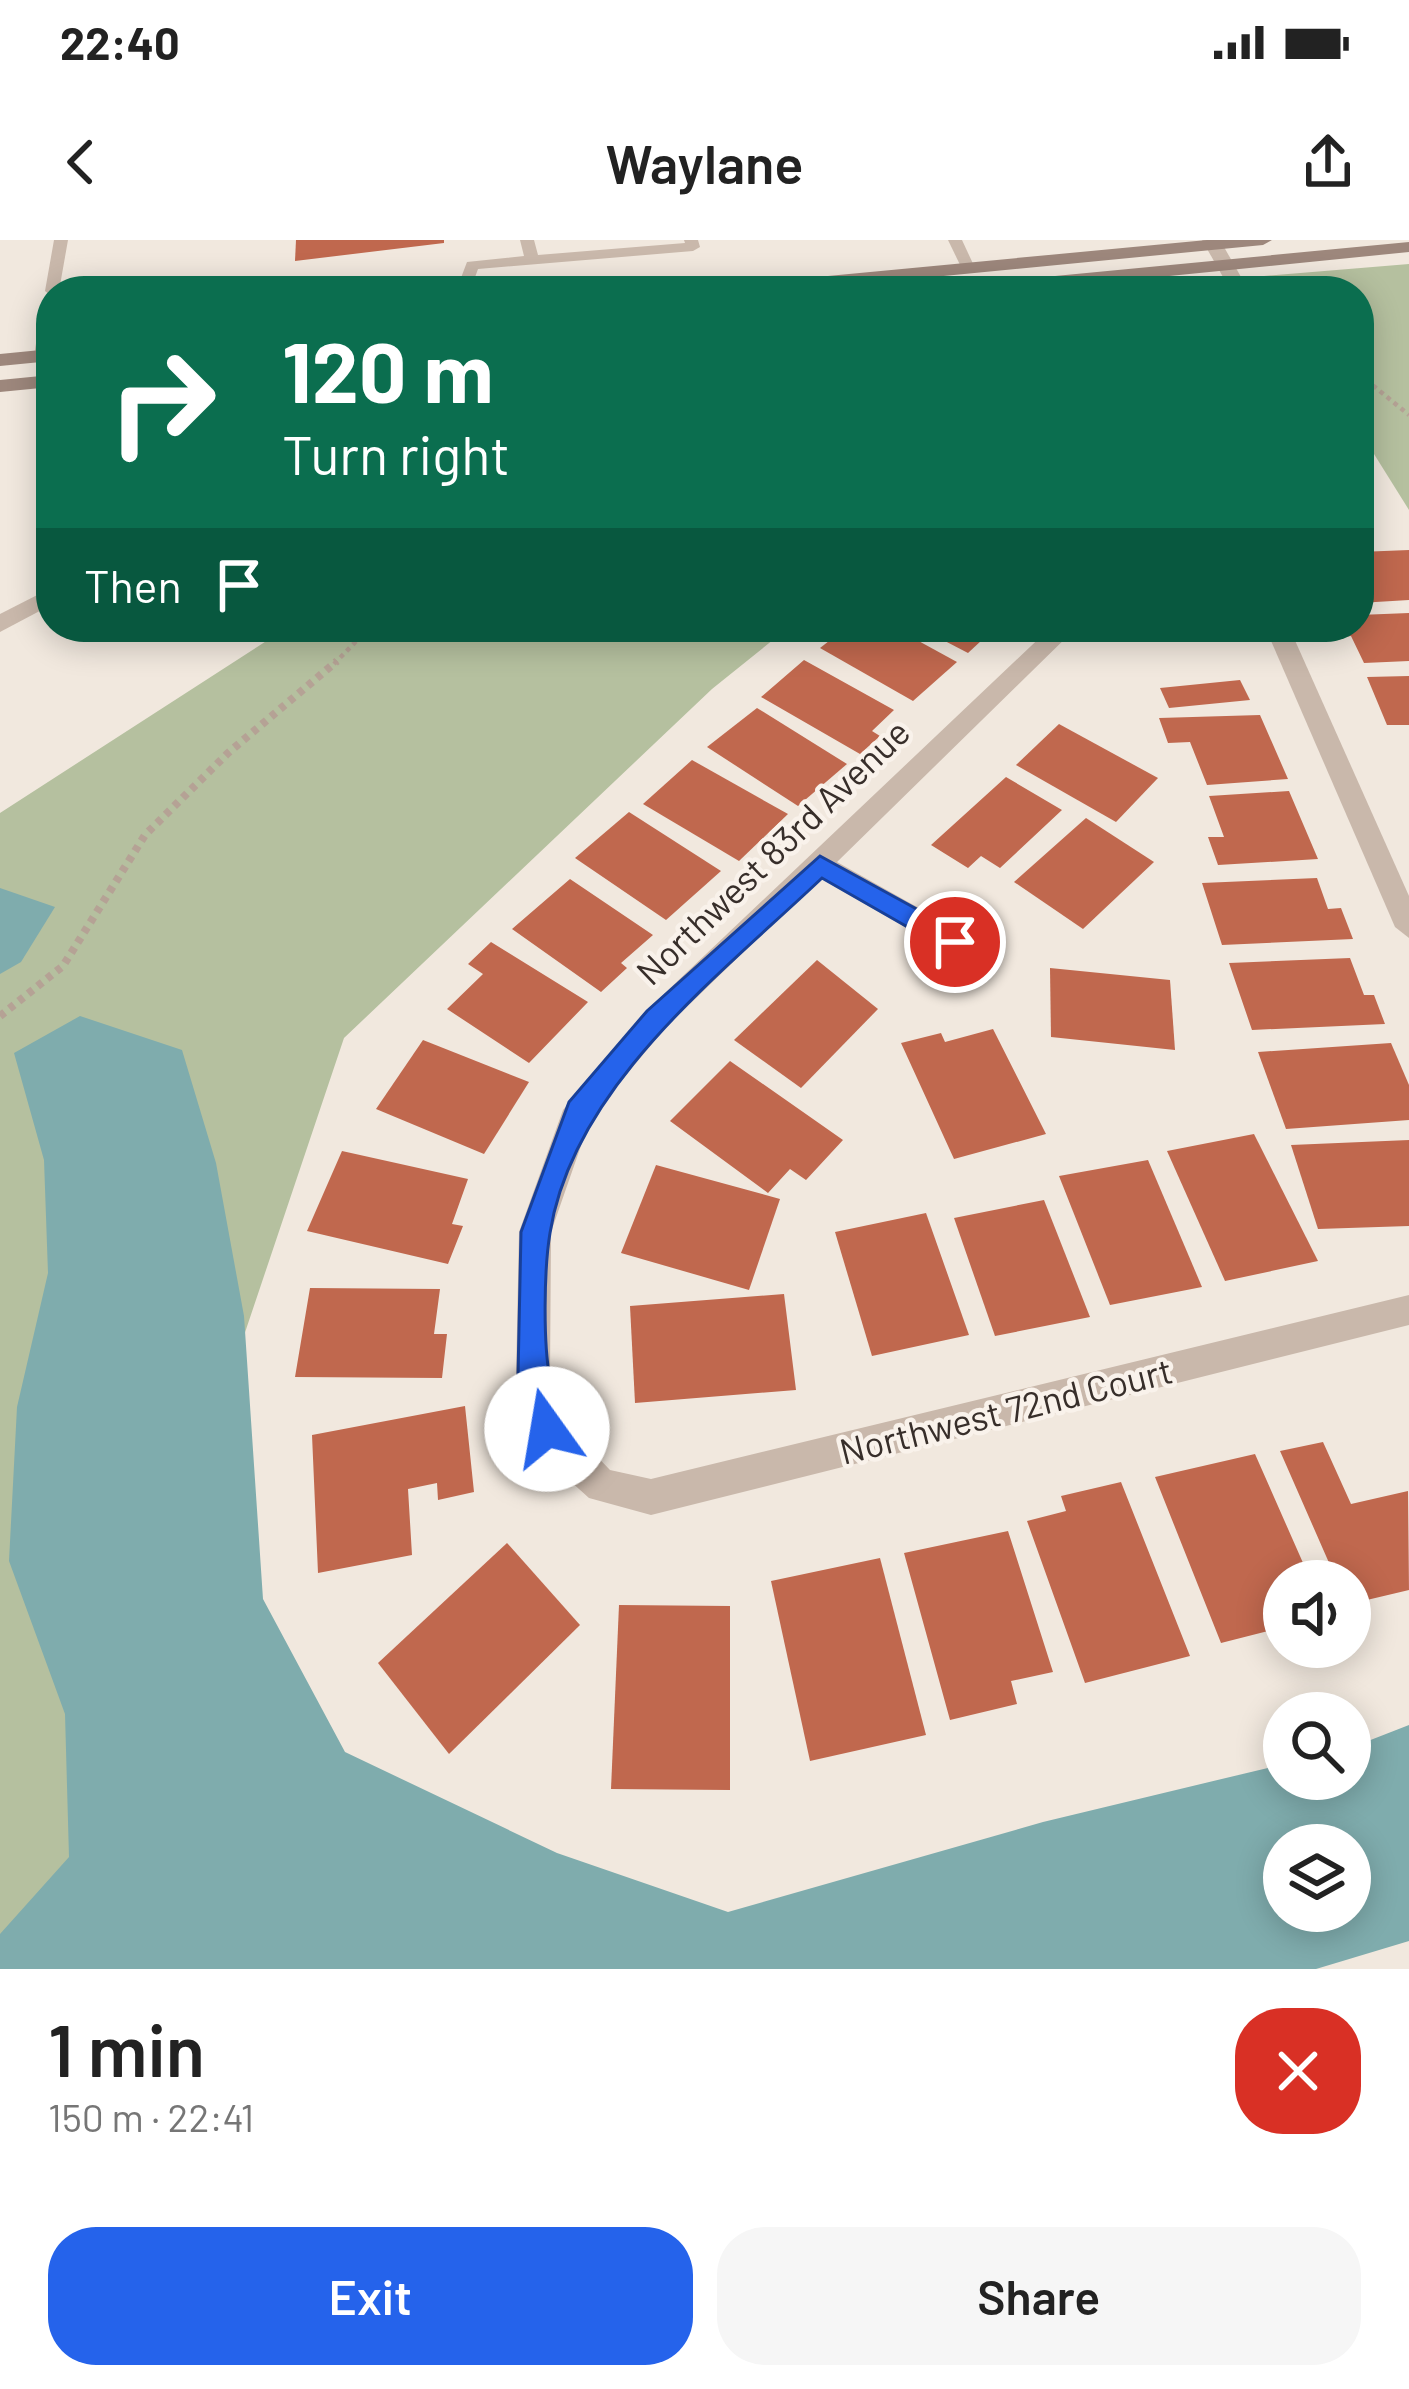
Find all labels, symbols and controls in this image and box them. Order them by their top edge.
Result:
text: 22:40 [60,15,180,69]
icon: back [48,129,114,195]
icon: share [1295,129,1361,195]
text: Waylane [606,130,803,195]
text: 120 m [282,319,494,420]
icon: right [84,324,240,480]
text: Turn right [282,421,510,486]
icon: arrive [206,552,272,618]
text: Then [84,558,182,612]
street label: Northwest 83rd Avenue [626,709,917,992]
pin [904,891,1006,993]
icon: arrive [922,909,988,975]
street label: Northwest 72nd Court [835,1347,1176,1472]
position arrow [484,1366,610,1492]
map controls [1263,1560,1371,1932]
button: sound [1263,1560,1371,1668]
button: search [1263,1692,1371,1800]
button: layers [1263,1824,1371,1932]
text: 1 min [48,2005,205,2091]
button: close [1235,2008,1361,2134]
text: 150 m · 22:41 [48,2093,254,2140]
button: Exit [48,2227,693,2365]
button: Share [717,2227,1361,2365]

